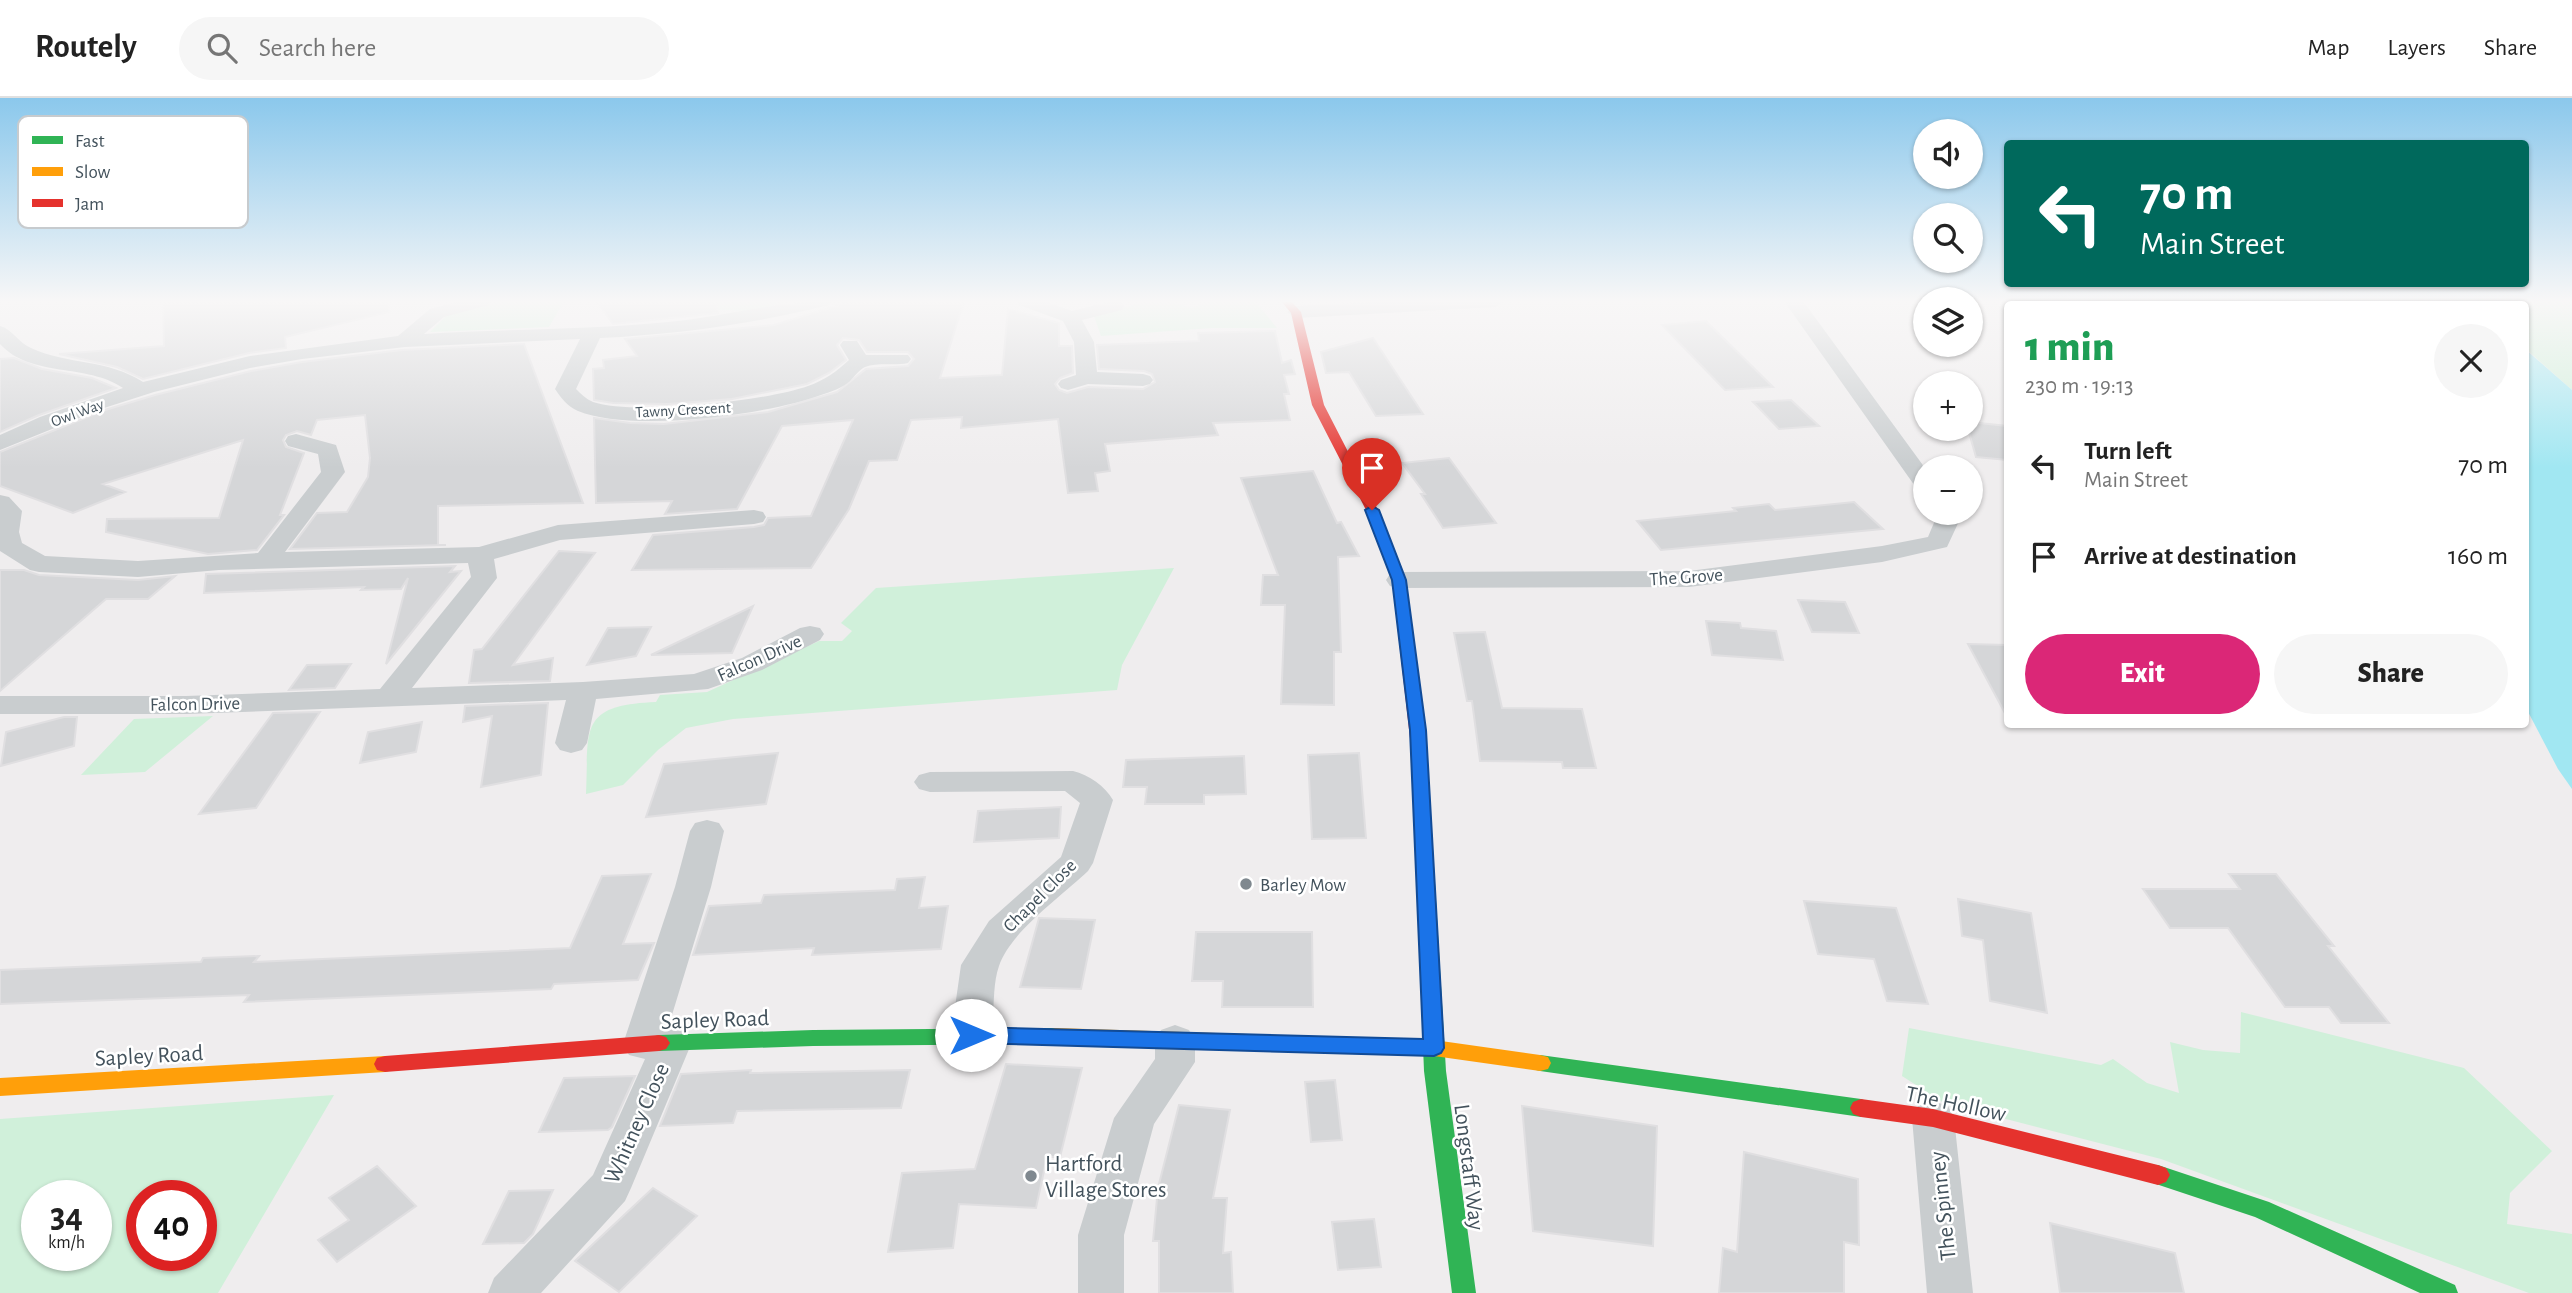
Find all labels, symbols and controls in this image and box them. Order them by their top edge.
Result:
search box [179,17,669,80]
icon: search [203,29,241,67]
text: Routely [35,31,137,64]
text: Search here [259,35,376,61]
text: Map [2307,36,2349,60]
text: Layers [2387,36,2446,60]
text: Share [2484,36,2537,60]
legend [18,116,248,228]
map controls [1913,119,1983,525]
button: sound [1913,119,1983,189]
text: Fast [75,132,105,151]
text: Slow [75,163,111,182]
icon: left [2025,168,2116,259]
text: 70 m [2140,170,2234,219]
text: Jam [75,195,104,214]
button: search [1913,203,1983,273]
text: Main Street [2140,228,2285,260]
button: layers [1913,287,1983,357]
button: close [2434,324,2508,398]
text: 1 min [2025,326,2114,368]
button: + [1913,371,1983,441]
text: 230 m · 19:13 [2025,375,2134,398]
street label: Owl Way [49,396,106,431]
street label: Tawny Crescent [635,400,731,421]
pin [1342,438,1402,510]
text: Turn left [2084,438,2172,464]
icon: left [2025,447,2063,485]
icon: arrive [1353,449,1391,487]
text: 70 m [2458,452,2508,478]
button: − [1913,455,1983,525]
text: Main Street [2084,469,2188,492]
icon: arrive [2025,538,2063,576]
text: Arrive at destination [2084,543,2297,569]
text: 160 m [2448,543,2508,569]
street label: The Grove [1649,565,1723,590]
street label: Falcon Drive [715,631,805,685]
button: Exit [2025,634,2260,714]
button: Share [2274,634,2508,714]
street label: Falcon Drive [150,694,240,715]
street label: Chapel Close [1000,856,1080,936]
marker: Barley Mow [1238,876,1254,892]
place label: Barley Mow [1260,876,1346,895]
position arrow [934,998,1008,1072]
street label: Sapley Road [660,1007,770,1034]
street label: Sapley Road [94,1042,204,1071]
street label: Whitney Close [601,1060,674,1187]
street label: The Hollow [1904,1083,2008,1126]
street label: Longstaff Way [1449,1103,1488,1232]
street label: The Spinney [1926,1150,1961,1261]
place label: Hartford Village Stores [1045,1153,1167,1202]
marker: Hartford Village Stores [1023,1168,1039,1184]
speed limit sign: 40 [126,1180,217,1271]
text: 34 [50,1199,83,1234]
text: km/h [48,1234,85,1252]

